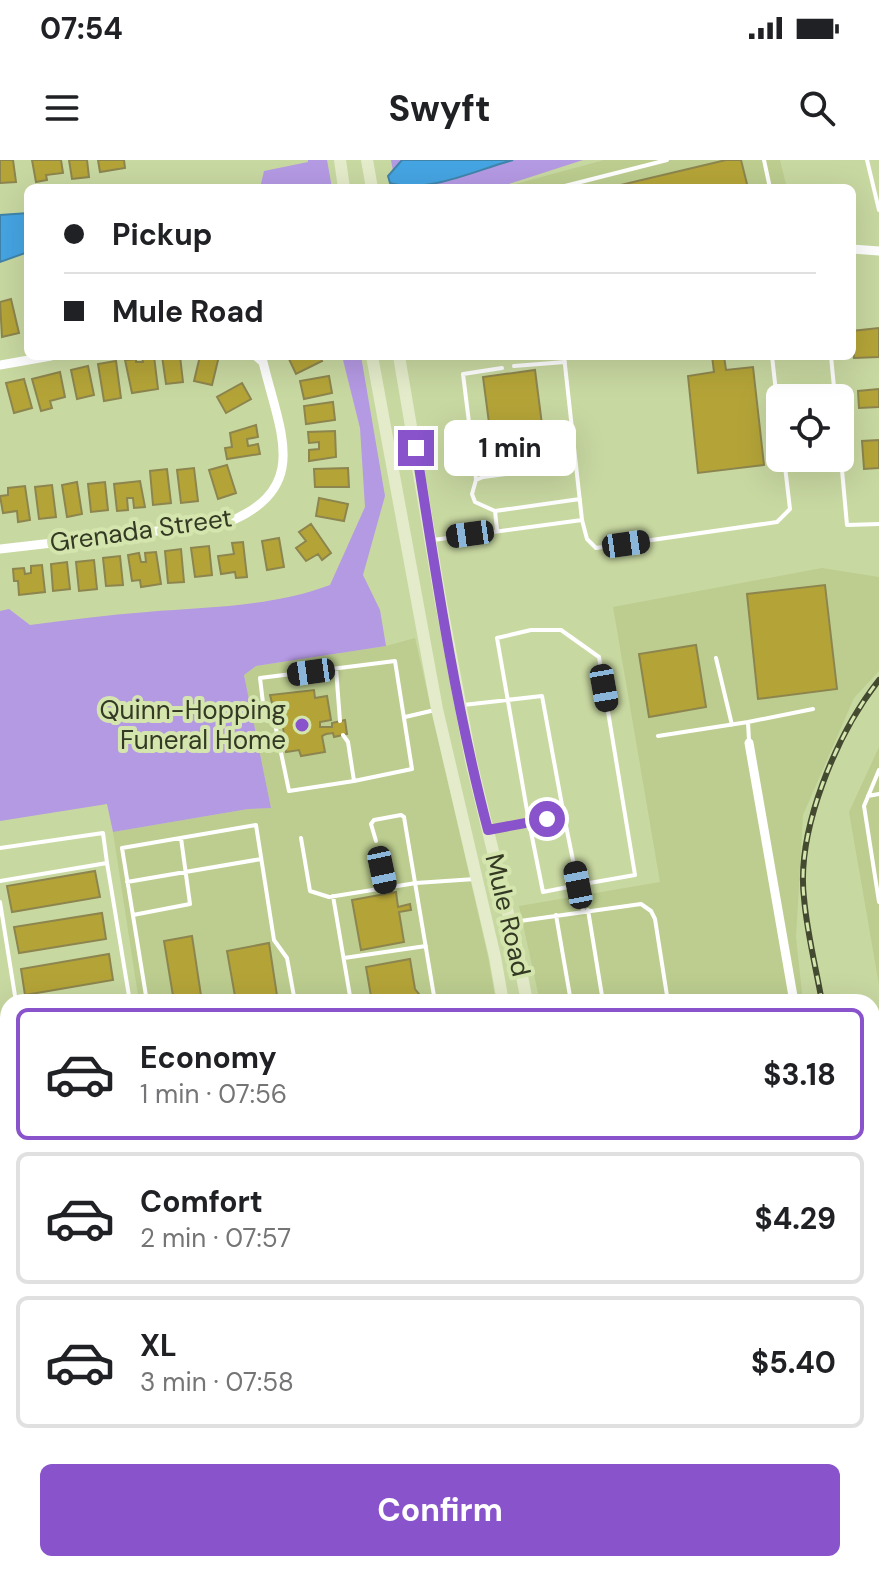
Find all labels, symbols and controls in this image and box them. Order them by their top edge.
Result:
text: 07:54 [40,9,123,48]
text: Swyft [389,85,490,132]
icon: menu [40,86,84,130]
icon: search [795,86,839,130]
text: Pickup [112,215,212,254]
text: Mule Road [112,292,264,331]
map controls [766,384,854,472]
button: locate [766,384,854,472]
callout: 1 min [444,420,576,476]
route end [398,430,434,466]
text: 1 min [478,431,542,465]
street label: Grenada Street [48,500,234,560]
car [445,519,495,549]
car [601,529,651,559]
car [286,657,336,687]
car [588,662,620,714]
place label: Quinn-Hopping Funeral Home [99,693,286,757]
marker: Quinn-Hopping Funeral Home [293,716,311,734]
route start [529,801,565,837]
car [365,844,399,896]
street label: Mule Road [477,850,539,980]
car [562,859,594,911]
icon: car [44,1038,116,1110]
text: Economy [140,1038,277,1077]
text: $3.18 [763,1055,836,1094]
text: 1 min · 07:56 [140,1077,287,1111]
icon: car [44,1182,116,1254]
text: Comfort [140,1182,263,1221]
text: $4.29 [755,1199,836,1238]
text: 2 min · 07:57 [140,1221,291,1255]
icon: car [44,1326,116,1398]
text: XL [140,1326,177,1365]
text: $5.40 [751,1343,836,1382]
text: 3 min · 07:58 [140,1365,294,1399]
button: Confirm [40,1464,840,1556]

